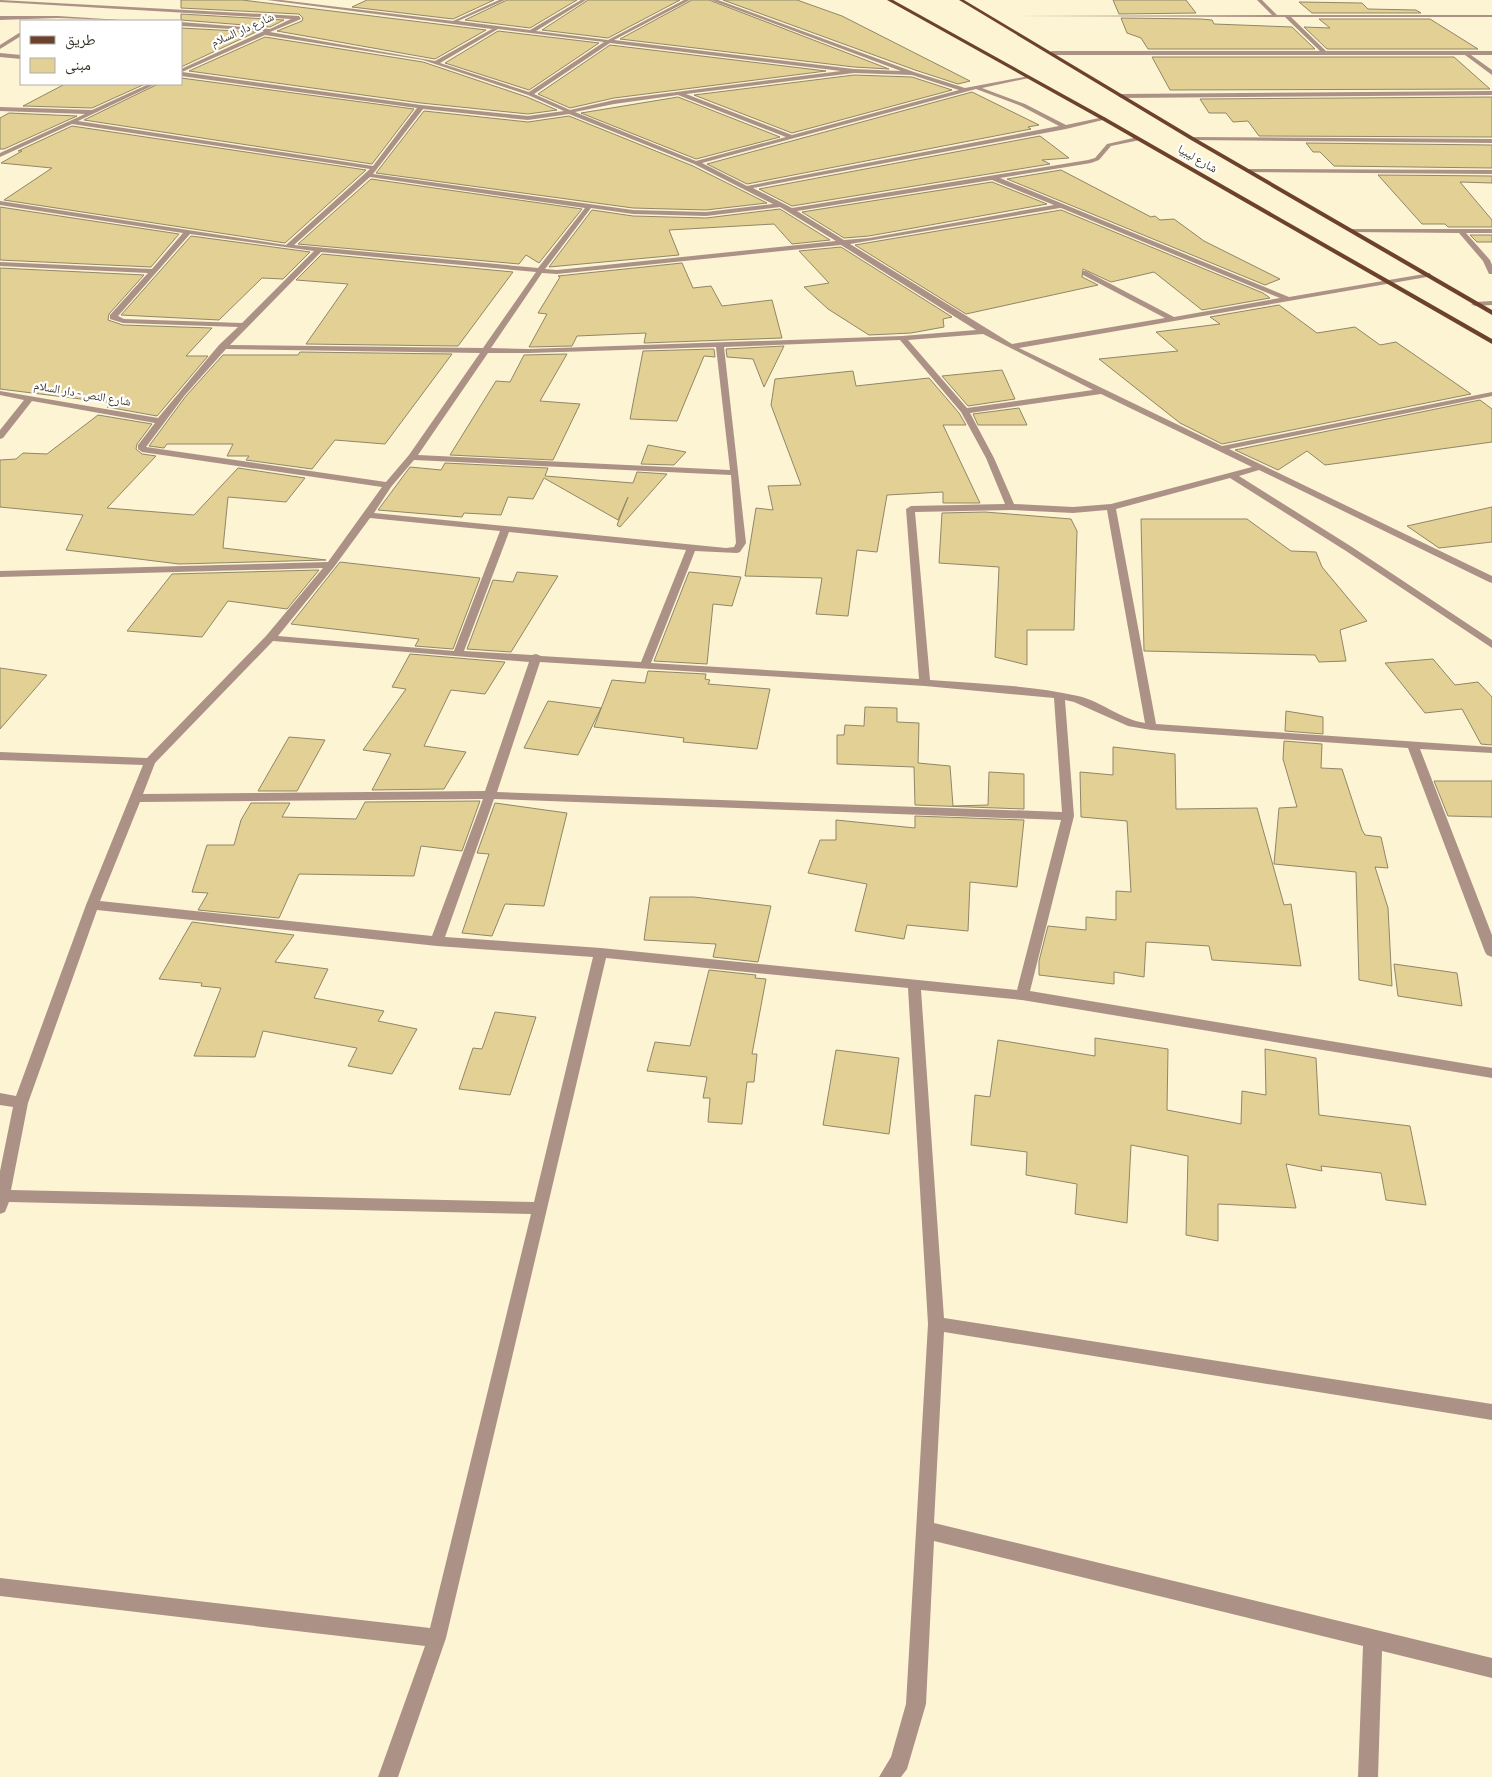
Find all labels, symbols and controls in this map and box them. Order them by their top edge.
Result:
street label: شارع دار السلام [208,8,278,54]
legend [20,20,182,85]
text: طريق [65,29,96,55]
text: مبنى [65,54,91,80]
street label: شارع ليبيا [1173,140,1221,180]
street label: شارع النص - دار السلام [32,376,132,414]

